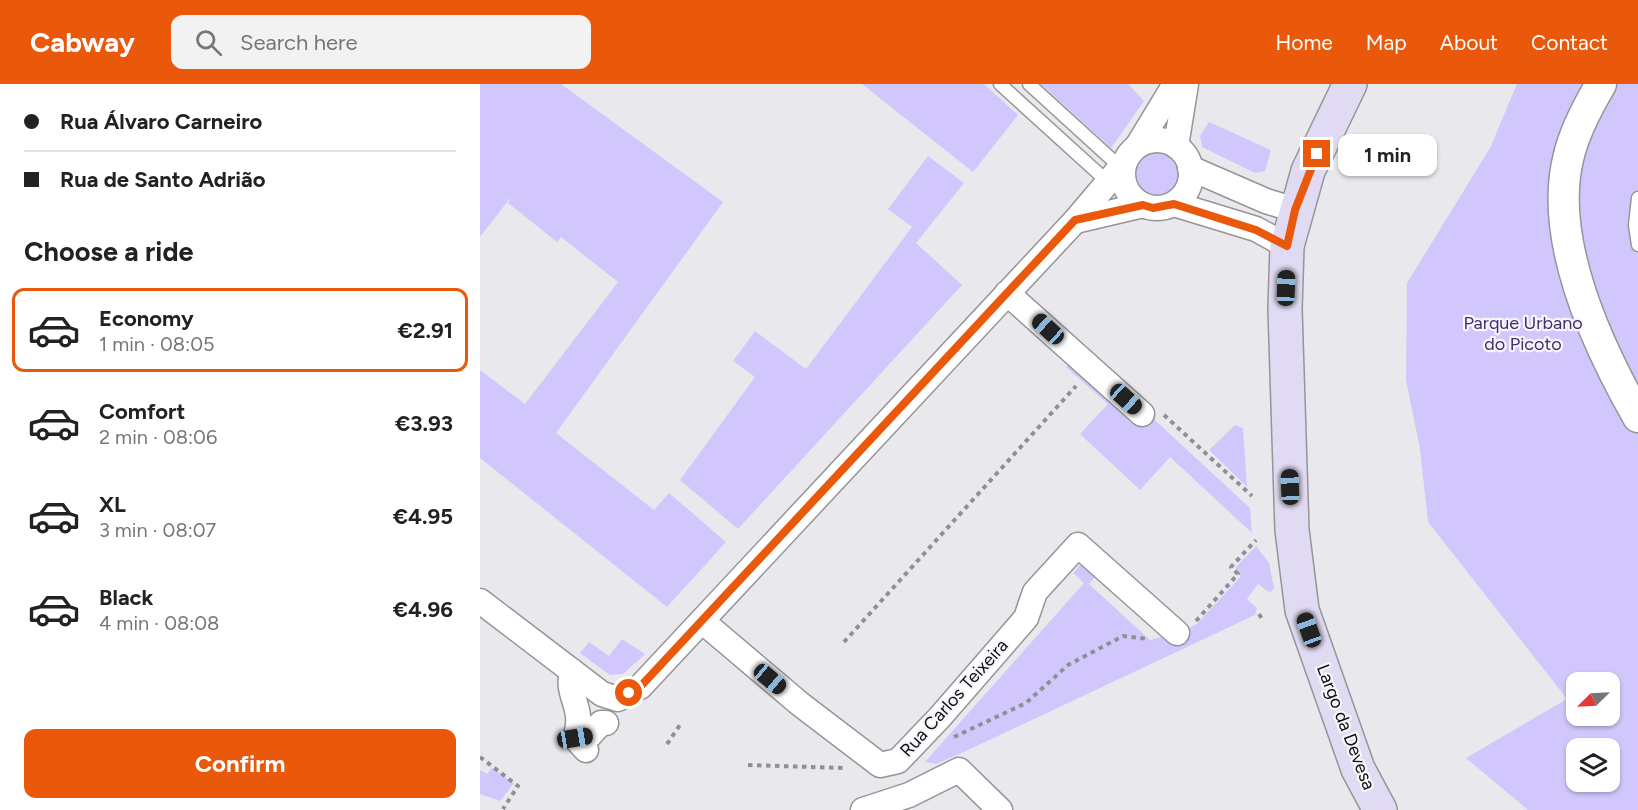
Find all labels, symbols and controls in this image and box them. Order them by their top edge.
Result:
search box [171,15,591,69]
text: Cabway [30,25,135,59]
icon: search [192,26,225,59]
text: Search here [240,29,357,56]
text: Home [1276,30,1333,55]
text: Map [1366,30,1407,55]
text: About [1440,30,1498,55]
text: Contact [1531,30,1608,55]
text: Rua Álvaro Carneiro [60,108,262,135]
callout: 1 min [1338,133,1437,175]
route end [1303,140,1330,167]
text: 1 min [1364,143,1411,167]
text: Rua de Santo Adrião [60,166,265,193]
text: Choose a ride [24,235,193,268]
car [1276,270,1296,306]
icon: car [27,303,81,357]
text: Economy [99,305,194,332]
car [1029,310,1067,348]
park label: Parque Urbano do Picoto [1463,312,1583,355]
text: €2.91 [397,317,453,344]
text: 1 min · 08:05 [99,332,214,356]
car [1107,380,1145,418]
icon: car [27,396,81,450]
text: Comfort [99,398,185,425]
text: €3.93 [395,410,453,437]
text: 2 min · 08:06 [99,425,217,449]
car [1280,469,1300,505]
icon: car [27,489,81,543]
text: XL [99,491,126,518]
text: €4.95 [393,503,453,530]
text: 3 min · 08:07 [99,518,216,542]
icon: car [27,582,81,636]
text: Black [99,584,153,611]
text: €4.96 [393,596,453,623]
car [1294,610,1324,650]
text: 4 min · 08:08 [99,611,219,635]
street label: Rua Carlos Teixeira [895,635,1013,761]
car [750,661,790,697]
street label: Largo da Devesa [1312,661,1380,793]
north arrow [1566,672,1620,726]
map controls [1566,672,1620,792]
route start [615,679,642,706]
car [556,726,594,750]
button: Confirm [24,729,456,798]
button: layers [1566,738,1620,792]

